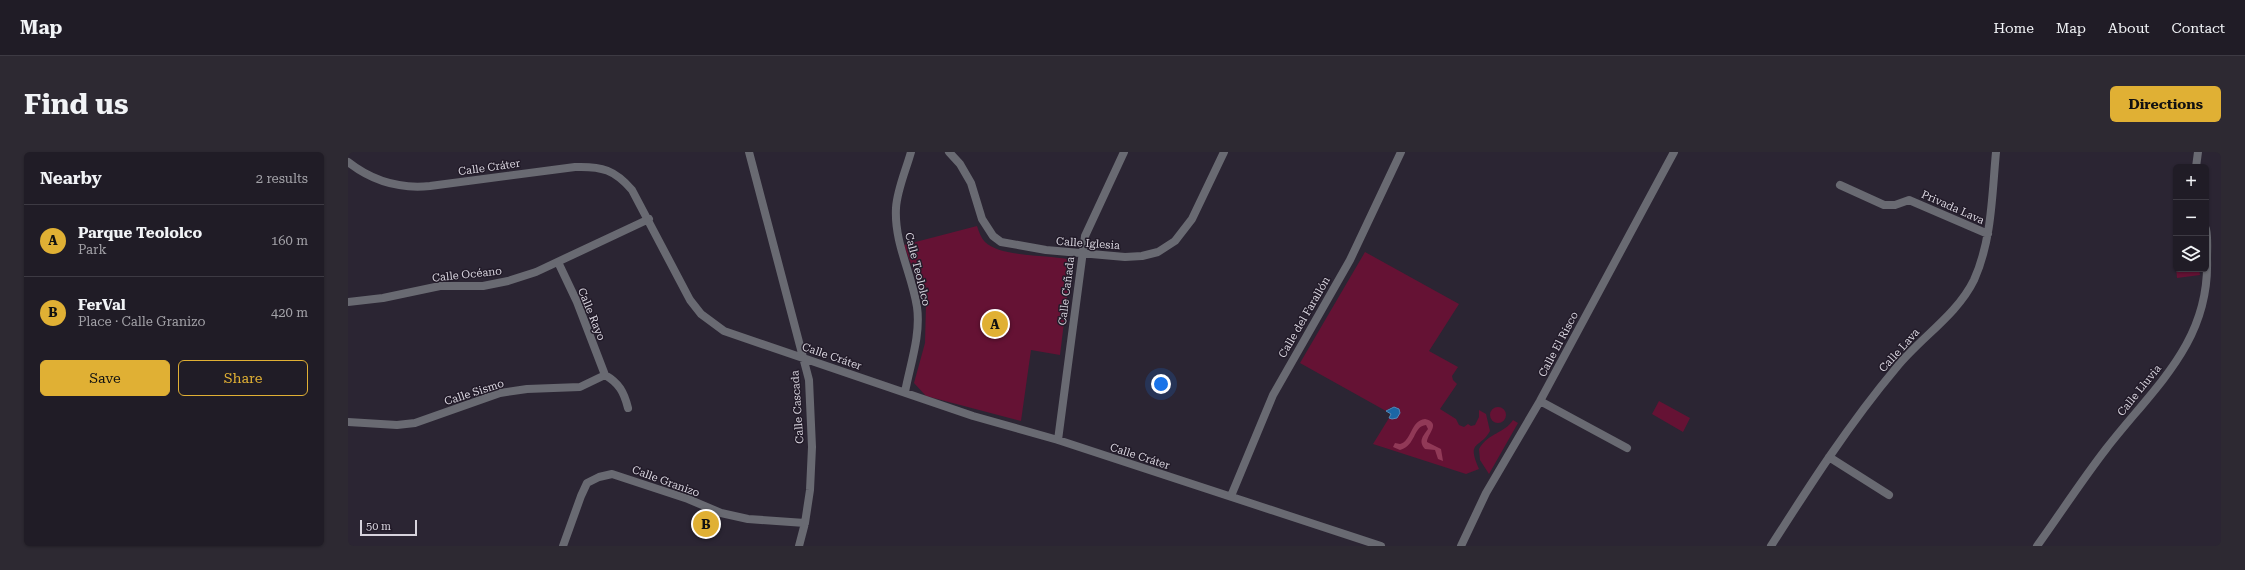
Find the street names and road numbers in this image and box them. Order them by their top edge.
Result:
street label: Calle Cráter [457,157,521,178]
street label: Privada Lava [1919,188,1986,227]
street label: Calle Teololco [902,231,933,308]
street label: Calle Iglesia [1056,235,1120,252]
street label: Calle Cañada [1056,256,1077,326]
street label: Calle Océano [431,264,503,285]
street label: Calle del Farallón [1276,274,1333,360]
street label: Calle Rayo [575,286,608,343]
street label: Calle El Risco [1536,309,1581,379]
street label: Calle Lava [1876,326,1922,375]
street label: Calle Cráter [800,340,864,373]
street label: Calle Lluvia [2115,362,2164,419]
street label: Calle Cascada [788,370,807,444]
street label: Calle Sismo [443,377,506,408]
street label: Calle Cráter [1108,441,1172,472]
street label: Calle Granizo [630,463,702,500]

